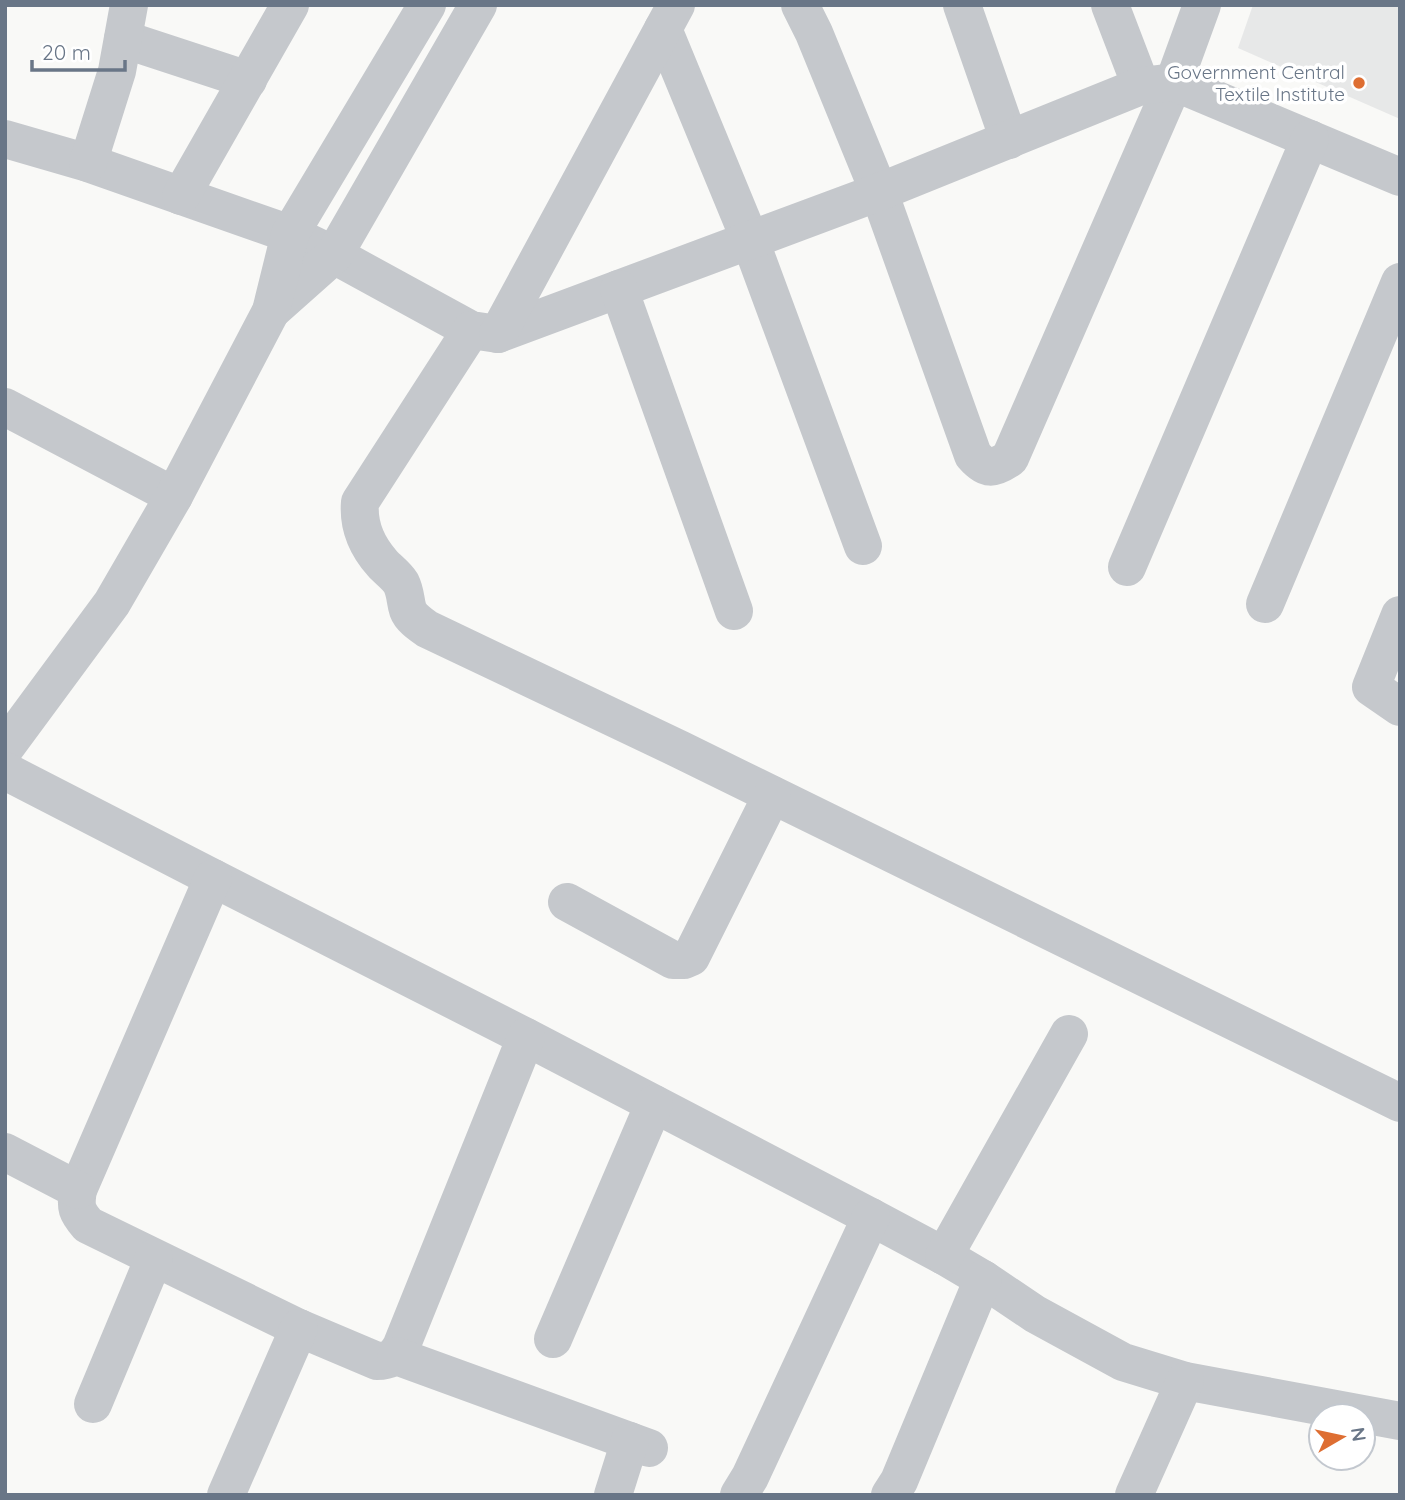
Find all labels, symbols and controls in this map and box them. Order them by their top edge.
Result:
scale bar [32,28,124,72]
text: 20 m [42,39,91,65]
place label: Government Central Textile Institute [1167,60,1345,106]
marker: Government Central Textile Institute [1351,75,1367,91]
north arrow [1307,1402,1377,1472]
text: N [1346,1426,1372,1443]

